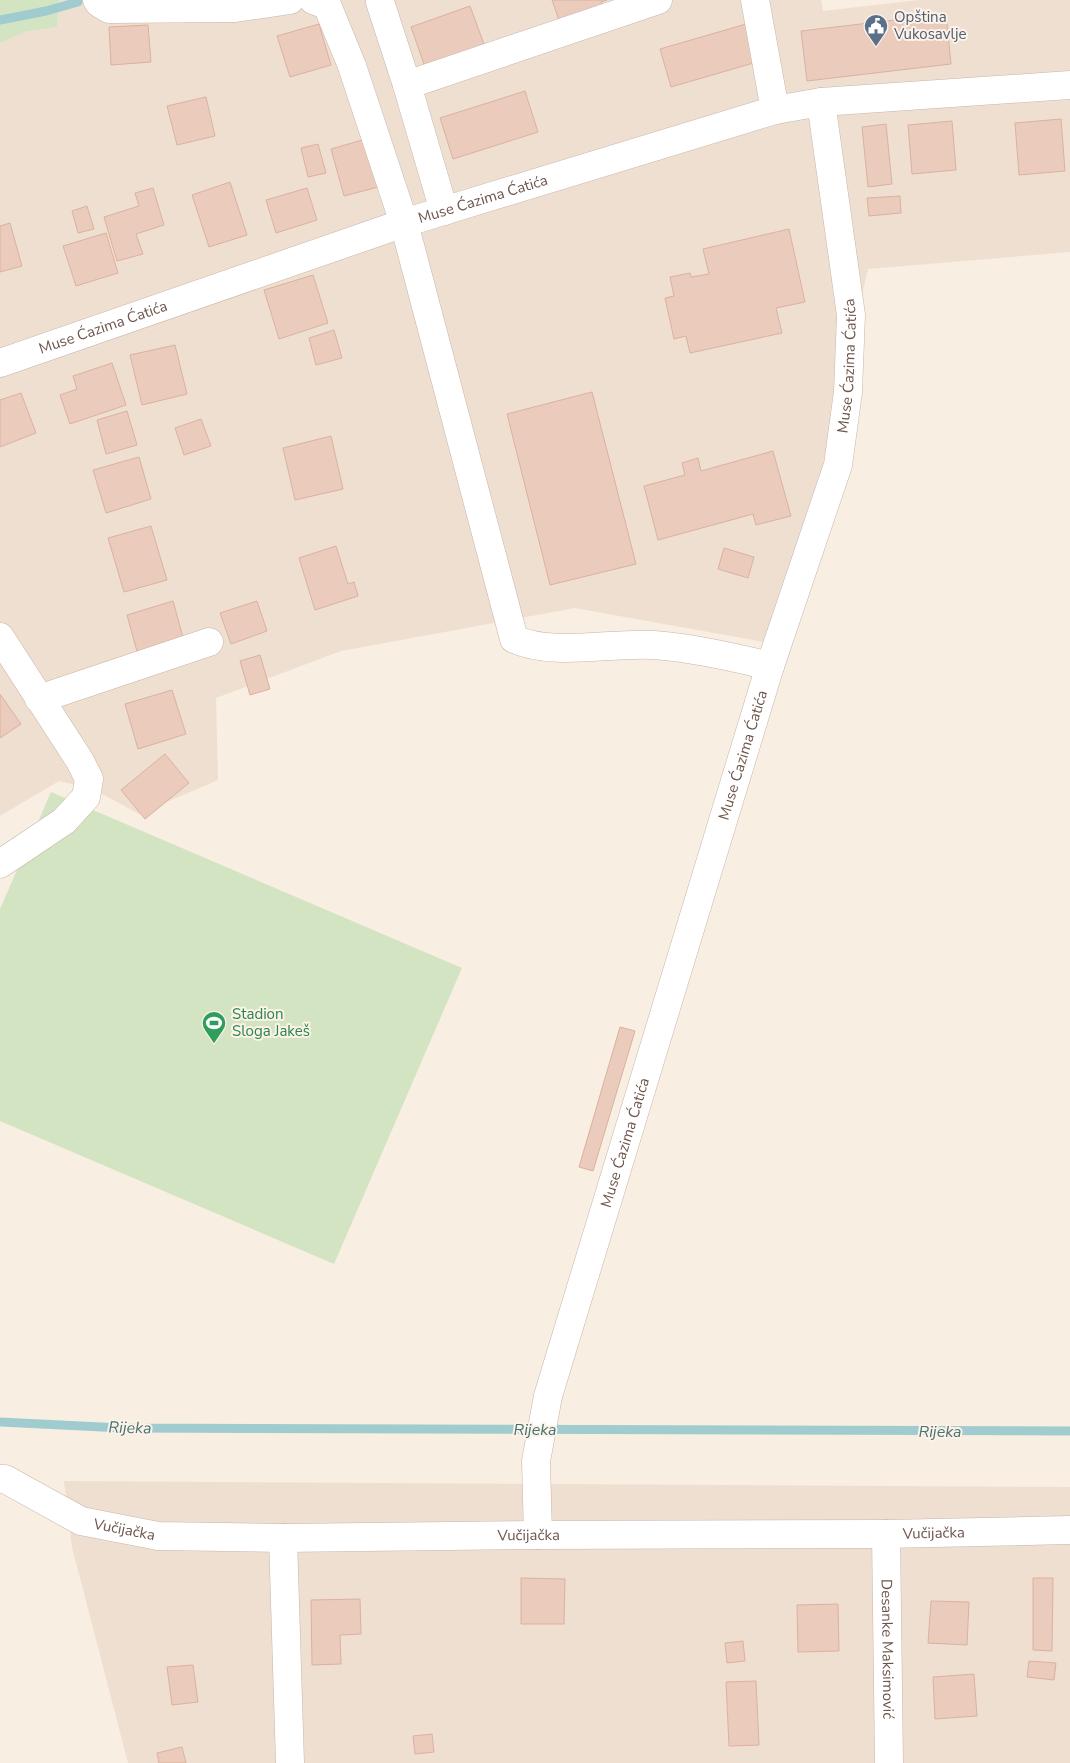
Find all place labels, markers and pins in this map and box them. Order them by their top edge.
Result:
place label: Opština Vukosavlje [893,7,966,44]
public building icon: Opština Vukosavlje [863,13,889,47]
place label: Stadion Sloga Jakeš [232,1004,310,1041]
sports icon: Stadion Sloga Jakeš [201,1010,227,1044]

